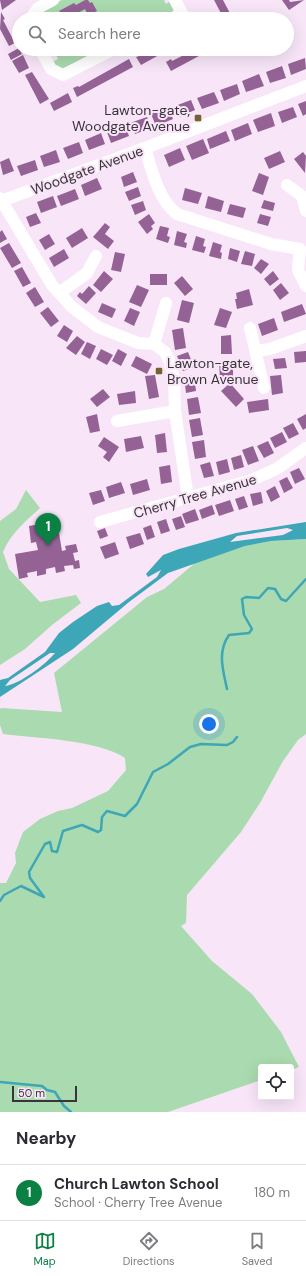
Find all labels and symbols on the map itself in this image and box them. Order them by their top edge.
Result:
place label: Lawton-gate, Woodgate Avenue [72,101,190,135]
marker: Lawton-gate, Woodgate Avenue [193,113,203,123]
street label: Woodgate Avenue [28,141,146,199]
place label: Lawton-gate, Brown Avenue [167,354,258,388]
marker: Lawton-gate, Brown Avenue [154,366,164,376]
street label: Cherry Tree Avenue [131,470,259,522]
pin: 1 [35,513,61,546]
your location [199,714,219,734]
scale bar [12,1084,77,1103]

